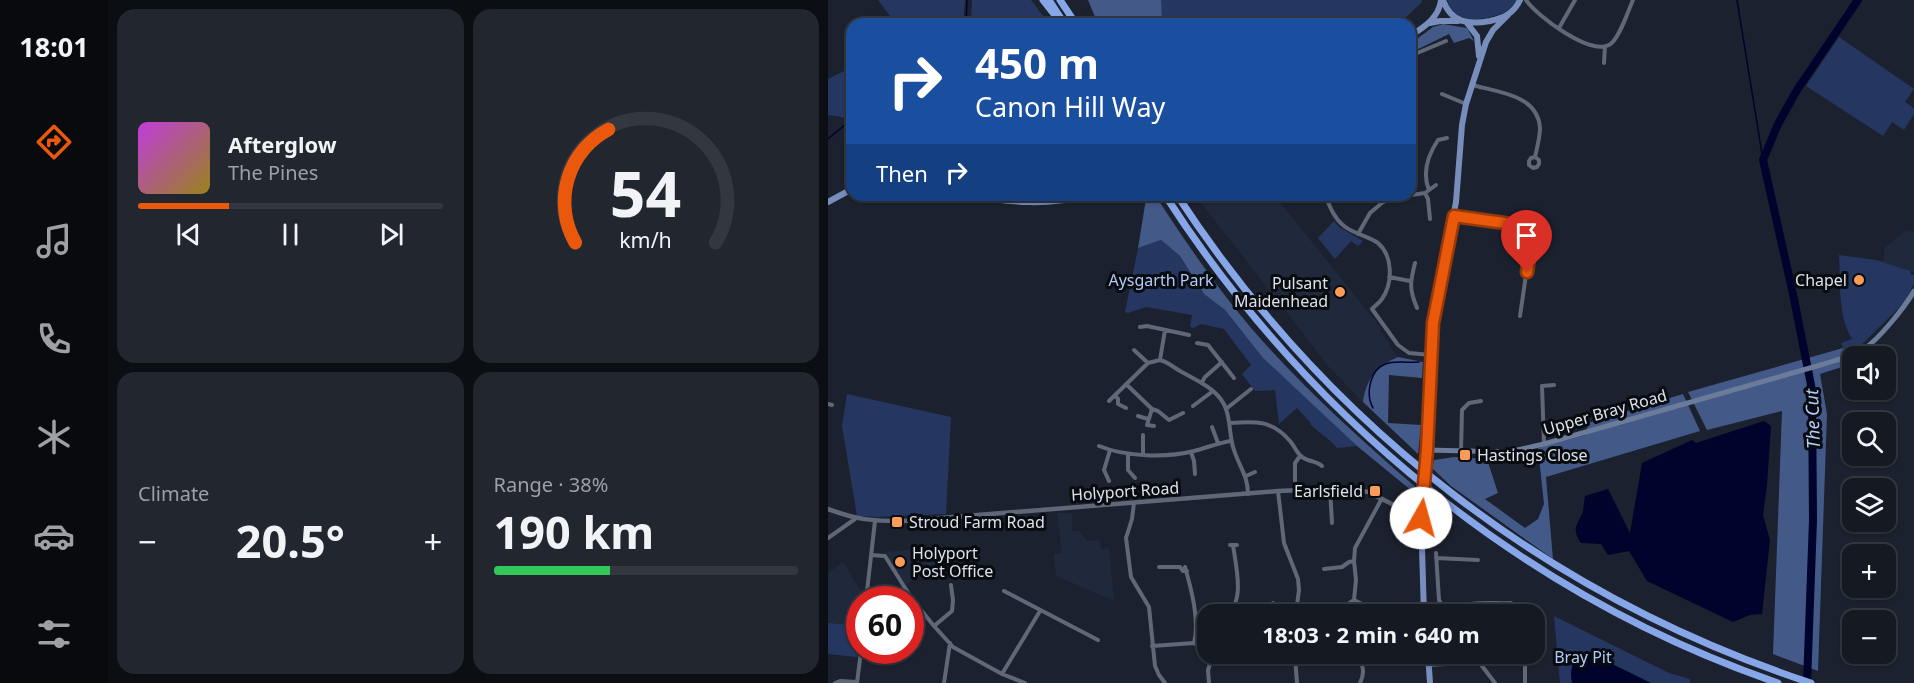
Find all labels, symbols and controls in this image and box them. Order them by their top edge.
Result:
text: 18:01 [19,28,89,65]
text: 450 m [975,34,1099,91]
icon: right [876,42,954,120]
text: Canon Hill Way [975,88,1165,125]
icon: directions [33,121,75,163]
text: Afterglow [228,129,337,159]
text: 54 [610,150,681,235]
icon: right [940,156,973,189]
text: Then [876,158,928,188]
text: The Pines [228,159,318,186]
pin [1501,210,1552,272]
icon: previous [172,218,205,251]
icon: pause [274,218,307,251]
icon: next [375,218,408,251]
icon: arrive [1510,219,1543,252]
icon: music [33,220,75,262]
text: km/h [619,226,672,255]
park label: Aysgarth Park [1108,269,1214,291]
place label: Chapel [1795,269,1847,291]
place label: Pulsant Maidenhead [1234,272,1328,312]
marker: Chapel [1852,273,1866,287]
marker: Pulsant Maidenhead [1333,285,1347,299]
icon: phone [33,318,75,360]
map controls [1842,346,1896,664]
button: sound [1842,346,1896,400]
street label: Upper Bray Road [1541,384,1669,440]
water label: The Cut [1799,388,1825,449]
button: search [1842,412,1896,466]
icon: climate [33,416,75,458]
place label: Hastings Close [1477,444,1588,466]
marker: Hastings Close [1458,448,1472,462]
text: Range · 38% [494,471,608,498]
street label: Holyport Road [1070,476,1180,506]
button: layers [1842,478,1896,532]
text: Climate [138,480,209,507]
place label: Earlsfield [1294,480,1363,502]
marker: Earlsfield [1368,484,1382,498]
position arrow [1389,486,1453,550]
text: 190 km [494,501,654,562]
text: 20.5° [236,510,345,571]
place label: Stroud Farm Road [909,511,1045,533]
icon: car [33,515,75,557]
marker: Stroud Farm Road [890,515,904,529]
text: − [138,519,157,564]
text: + [424,519,442,564]
place label: Holyport Post Office [912,542,993,582]
button: + [1842,544,1896,598]
marker: Holyport Post Office [893,555,907,569]
speed limit sign: 60 [846,586,924,664]
button: − [1842,610,1896,664]
icon: filters [33,613,75,655]
text: 18:03 · 2 min · 640 m [1262,619,1480,649]
park label: Bray Pit [1554,646,1612,668]

